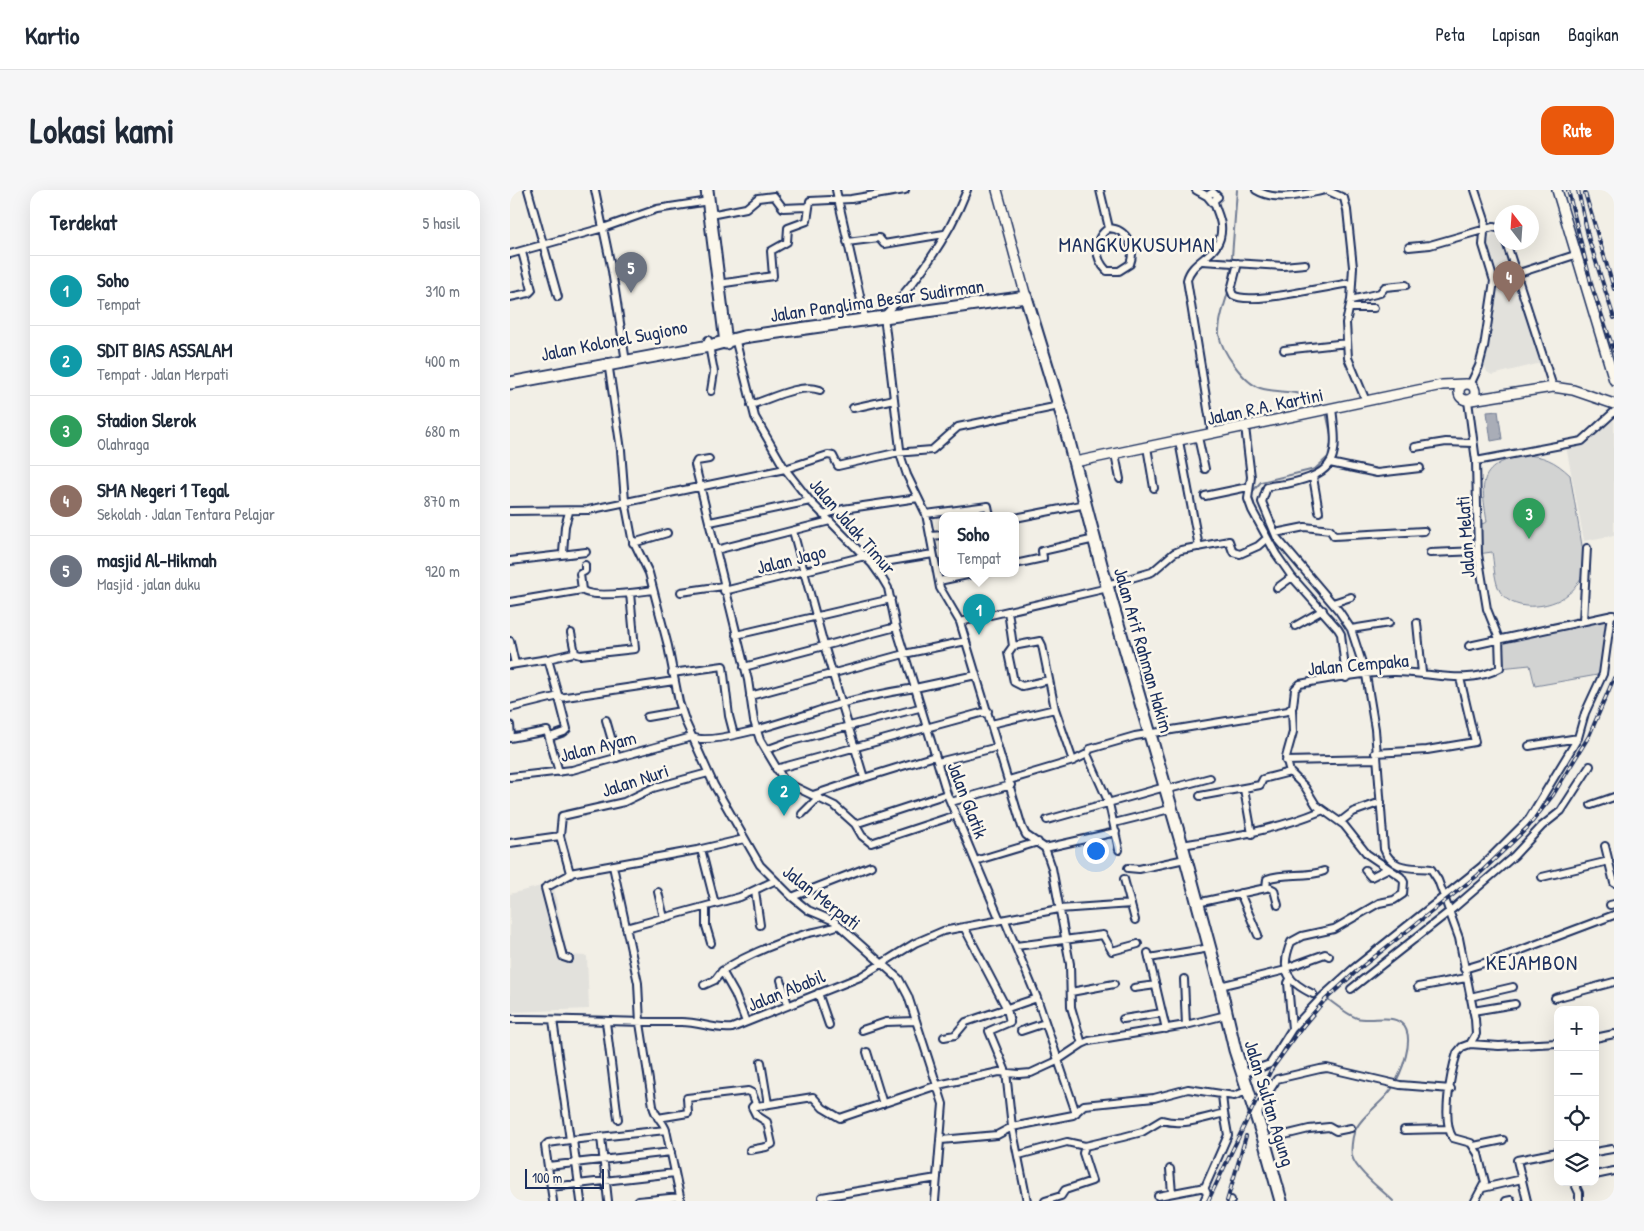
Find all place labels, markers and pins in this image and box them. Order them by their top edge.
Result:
pin: 5 [615,252,647,293]
pin: 4 [1493,261,1525,302]
pin: 3 [1513,498,1545,539]
pin: 1 [963,594,995,635]
pin: 2 [768,775,800,816]

